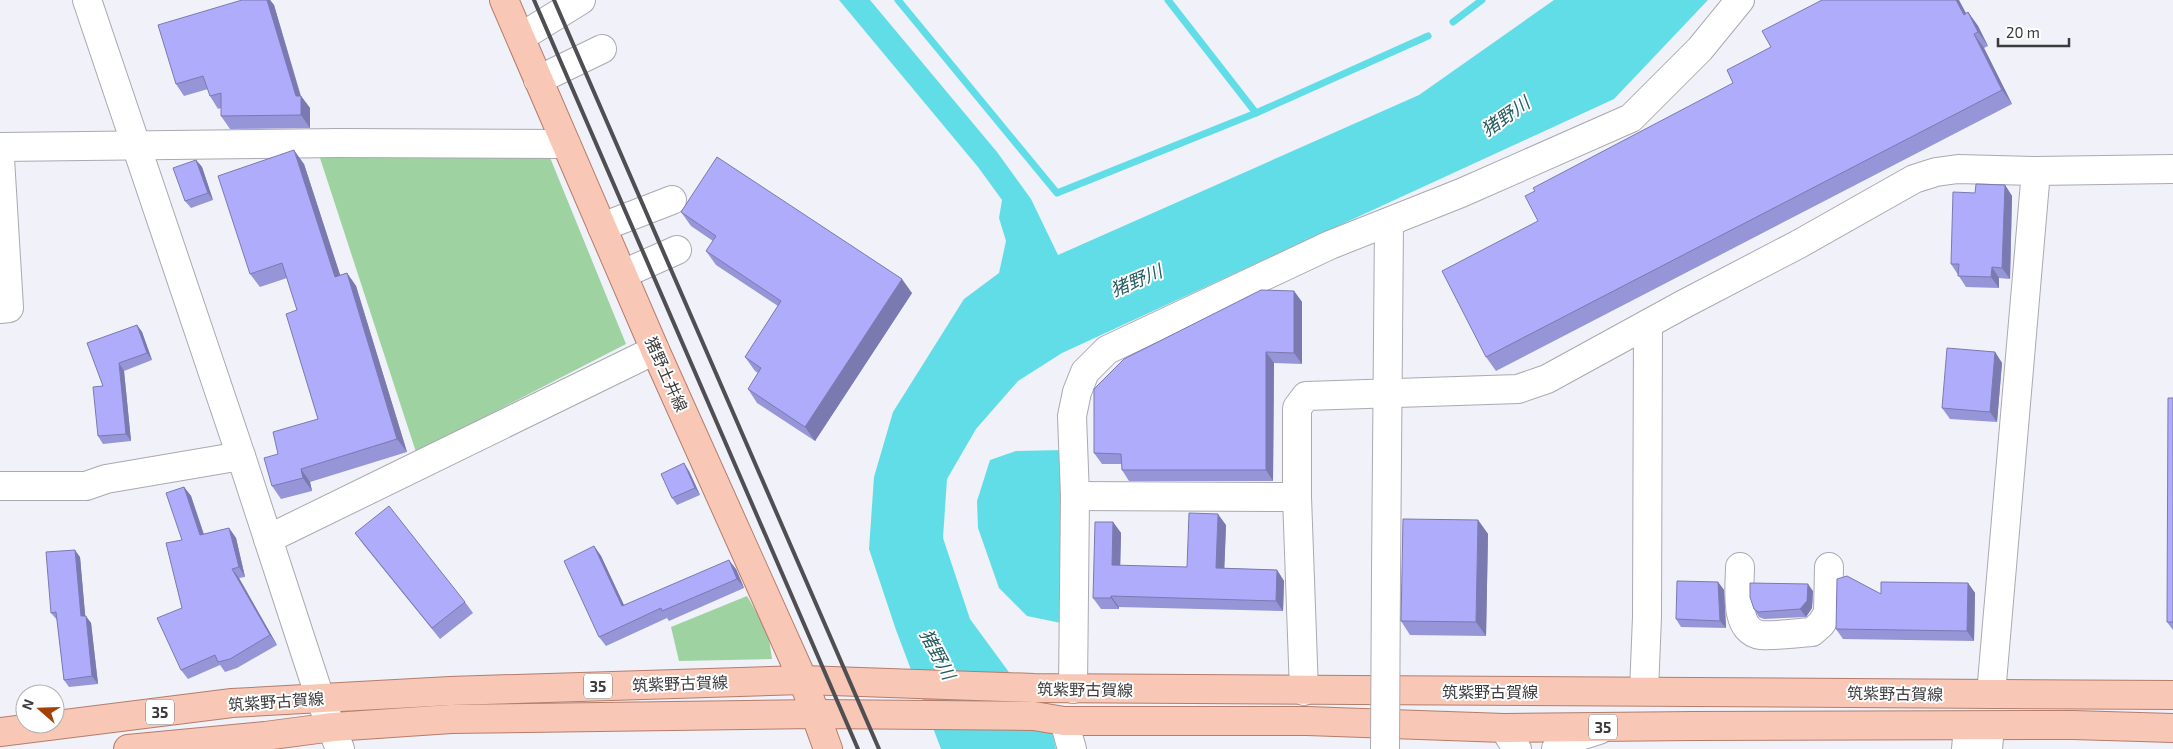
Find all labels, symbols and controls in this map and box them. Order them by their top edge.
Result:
scale bar [1998,15,2069,47]
text: 20 m [2006,23,2040,41]
water label: 猪野川 [1477,90,1535,140]
water label: 猪野川 [1107,259,1167,301]
street label: 猪野土井線 [642,334,692,414]
water label: 猪野川 [916,625,961,685]
street label: 筑紫野古賀線 [632,672,728,694]
road number: 35 [584,674,612,698]
street label: 筑紫野古賀線 [1037,679,1133,699]
street label: 筑紫野古賀線 [1442,682,1538,701]
street label: 筑紫野古賀線 [1847,683,1943,703]
north arrow [15,684,65,734]
street label: 筑紫野古賀線 [227,688,325,714]
text: N [18,697,37,712]
road number: 35 [146,700,174,724]
road number: 35 [1589,714,1617,740]

